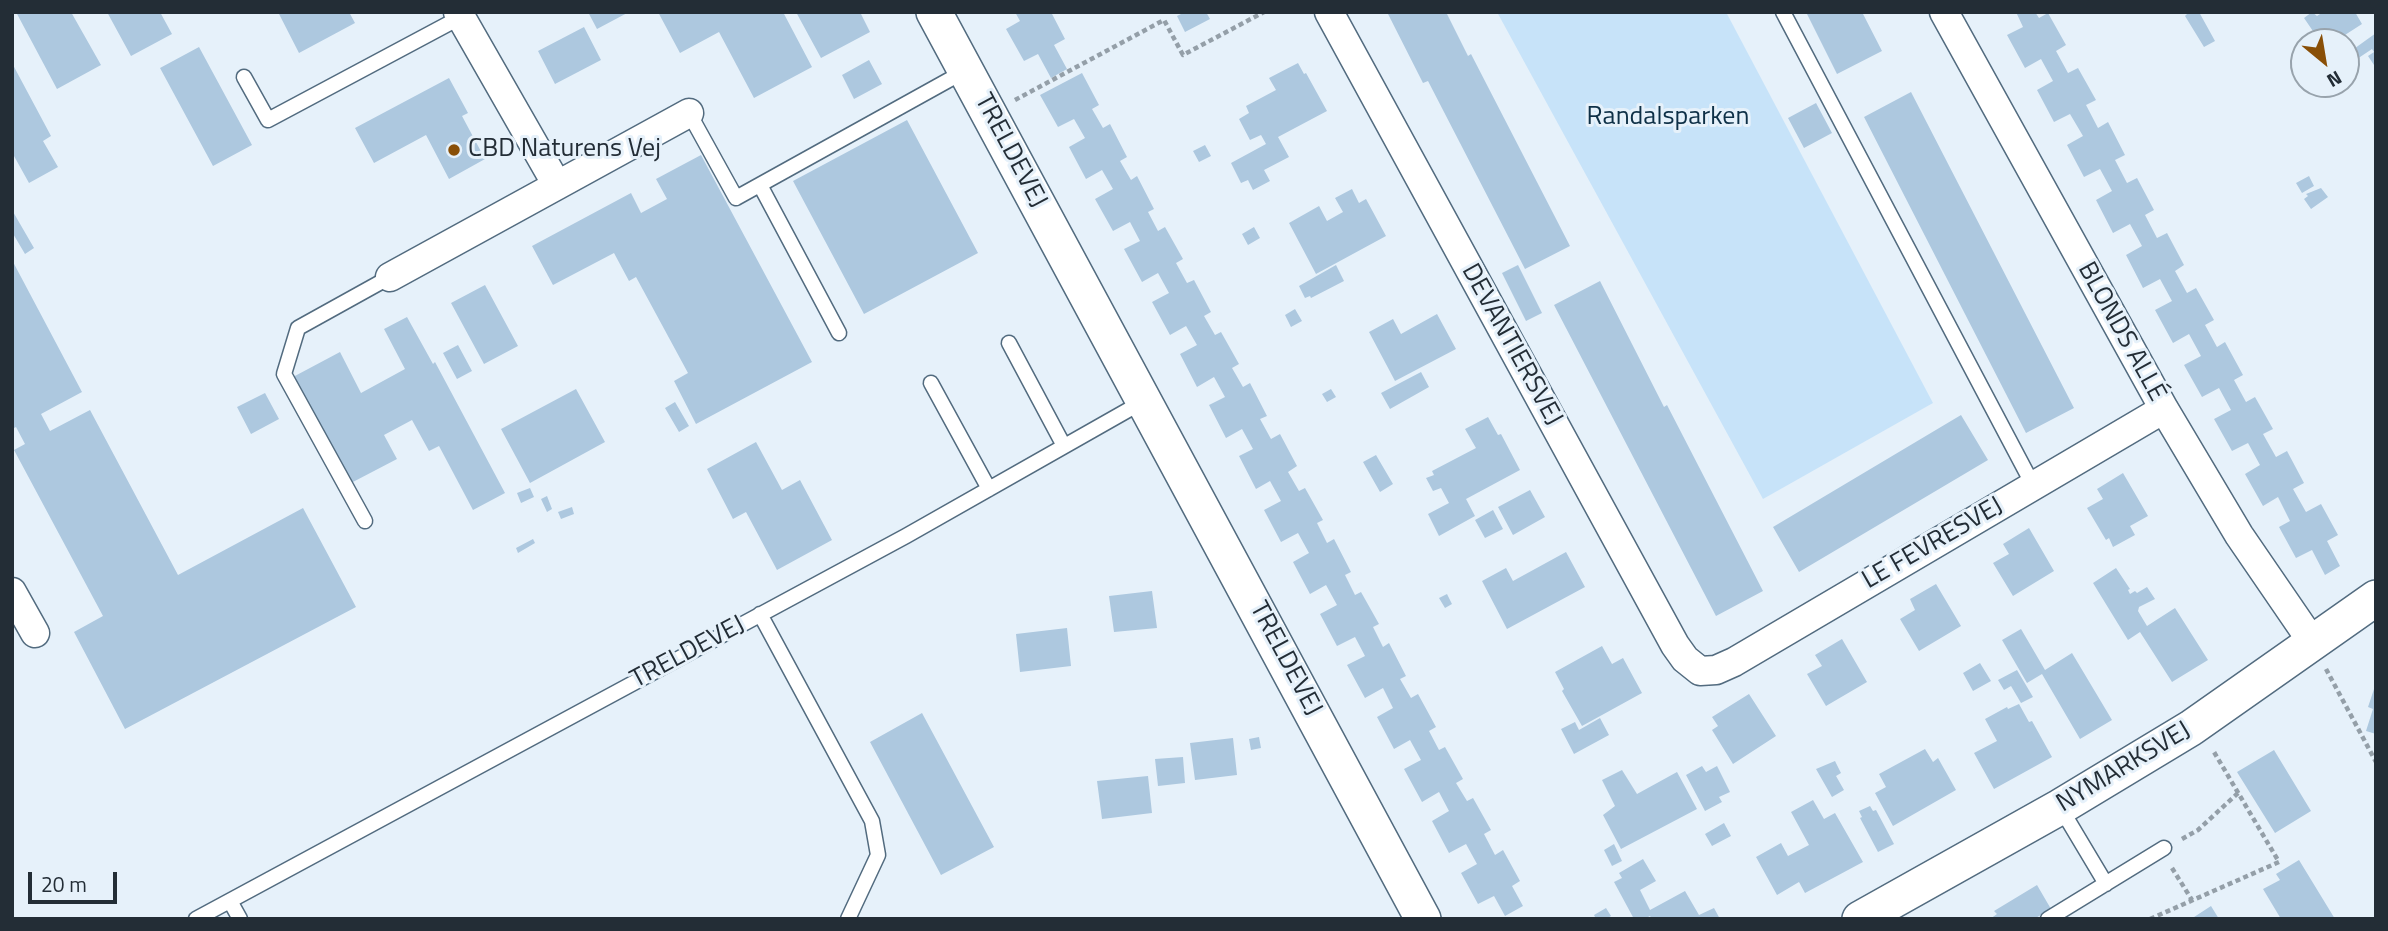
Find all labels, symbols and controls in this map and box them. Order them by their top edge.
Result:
north arrow [2290,28,2360,98]
text: N [2322,64,2348,96]
street label: TRELDEVEJ [967,89,1053,213]
park label: Randalsparken [1587,102,1749,134]
place label: CBD Naturens Vej [468,134,661,166]
marker: CBD Naturens Vej [446,142,462,158]
street label: BLONDS ALLÉ [2070,257,2172,407]
street label: DEVANTIERSVEJ [1454,259,1568,431]
street label: LE FEVRESVEJ [1857,491,2009,597]
street label: TRELDEVEJ [1242,597,1328,721]
street label: TRELDEVEJ [626,610,750,696]
street label: NYMARKSVEJ [2051,716,2197,820]
scale bar [32,858,121,902]
text: 20 m [41,868,87,900]

